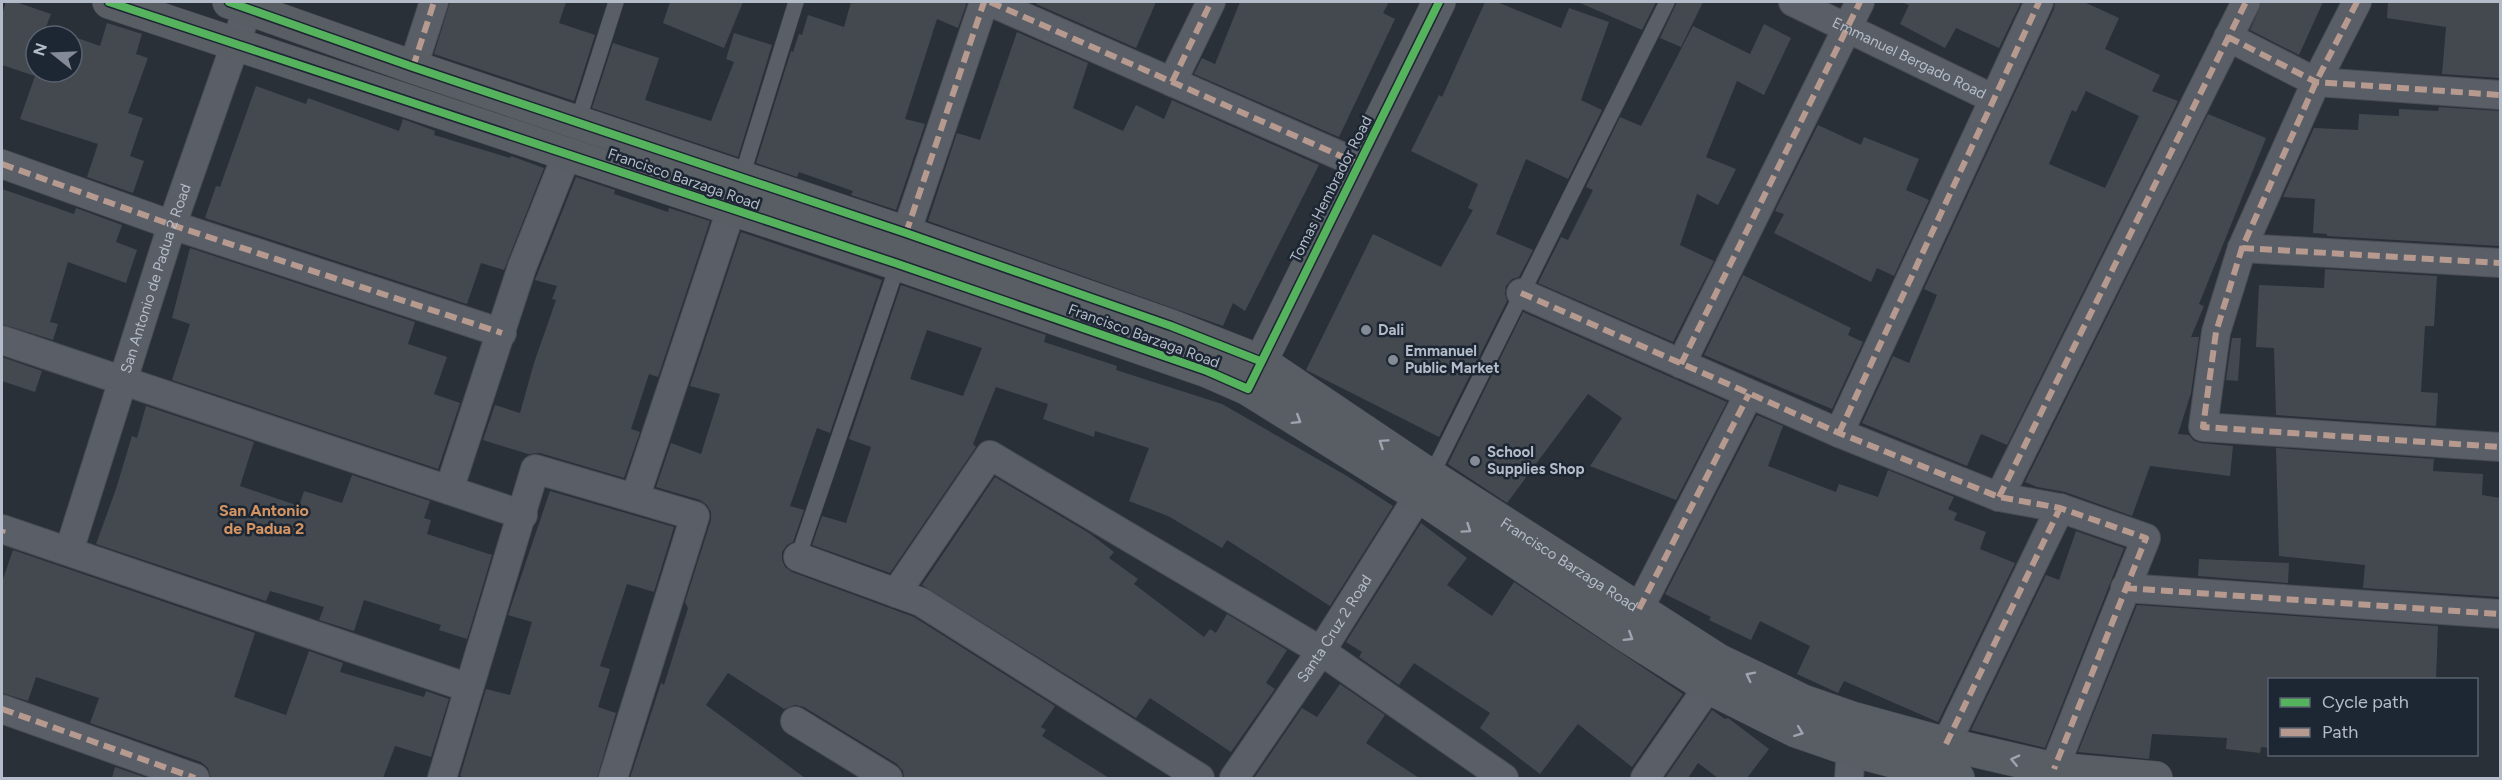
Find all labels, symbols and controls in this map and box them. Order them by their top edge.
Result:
street label: Emmanuel Bergado Road [1829,13,1989,103]
north arrow [24,24,84,84]
text: N [29,41,51,58]
street label: Tomas Hembrador Road [1286,113,1376,265]
street label: Francisco Barzaga Road [606,144,762,214]
street label: San Antonio de Padua 2 Road [117,181,195,376]
street label: Francisco Barzaga Road [1066,300,1222,372]
place label: Dali [1378,321,1404,339]
marker: Dali [1359,323,1373,337]
place label: Emmanuel Public Market [1405,342,1499,377]
marker: Emmanuel Public Market [1386,353,1400,367]
one-way arrow [1291,413,1301,425]
one-way arrow [1379,439,1390,450]
place label: School Supplies Shop [1487,443,1585,478]
marker: School Supplies Shop [1468,454,1482,468]
district label: San Antonio de Padua 2 [219,501,309,538]
street label: Francisco Barzaga Road [1497,514,1641,615]
one-way arrow [1460,522,1471,533]
street label: Santa Cruz 2 Road [1293,572,1376,686]
one-way arrow [1623,630,1633,642]
one-way arrow [1745,672,1756,684]
legend [2268,678,2478,756]
text: Cycle path [2322,691,2409,713]
text: Path [2322,721,2358,743]
one-way arrow [1793,725,1804,737]
one-way arrow [2011,755,2021,768]

